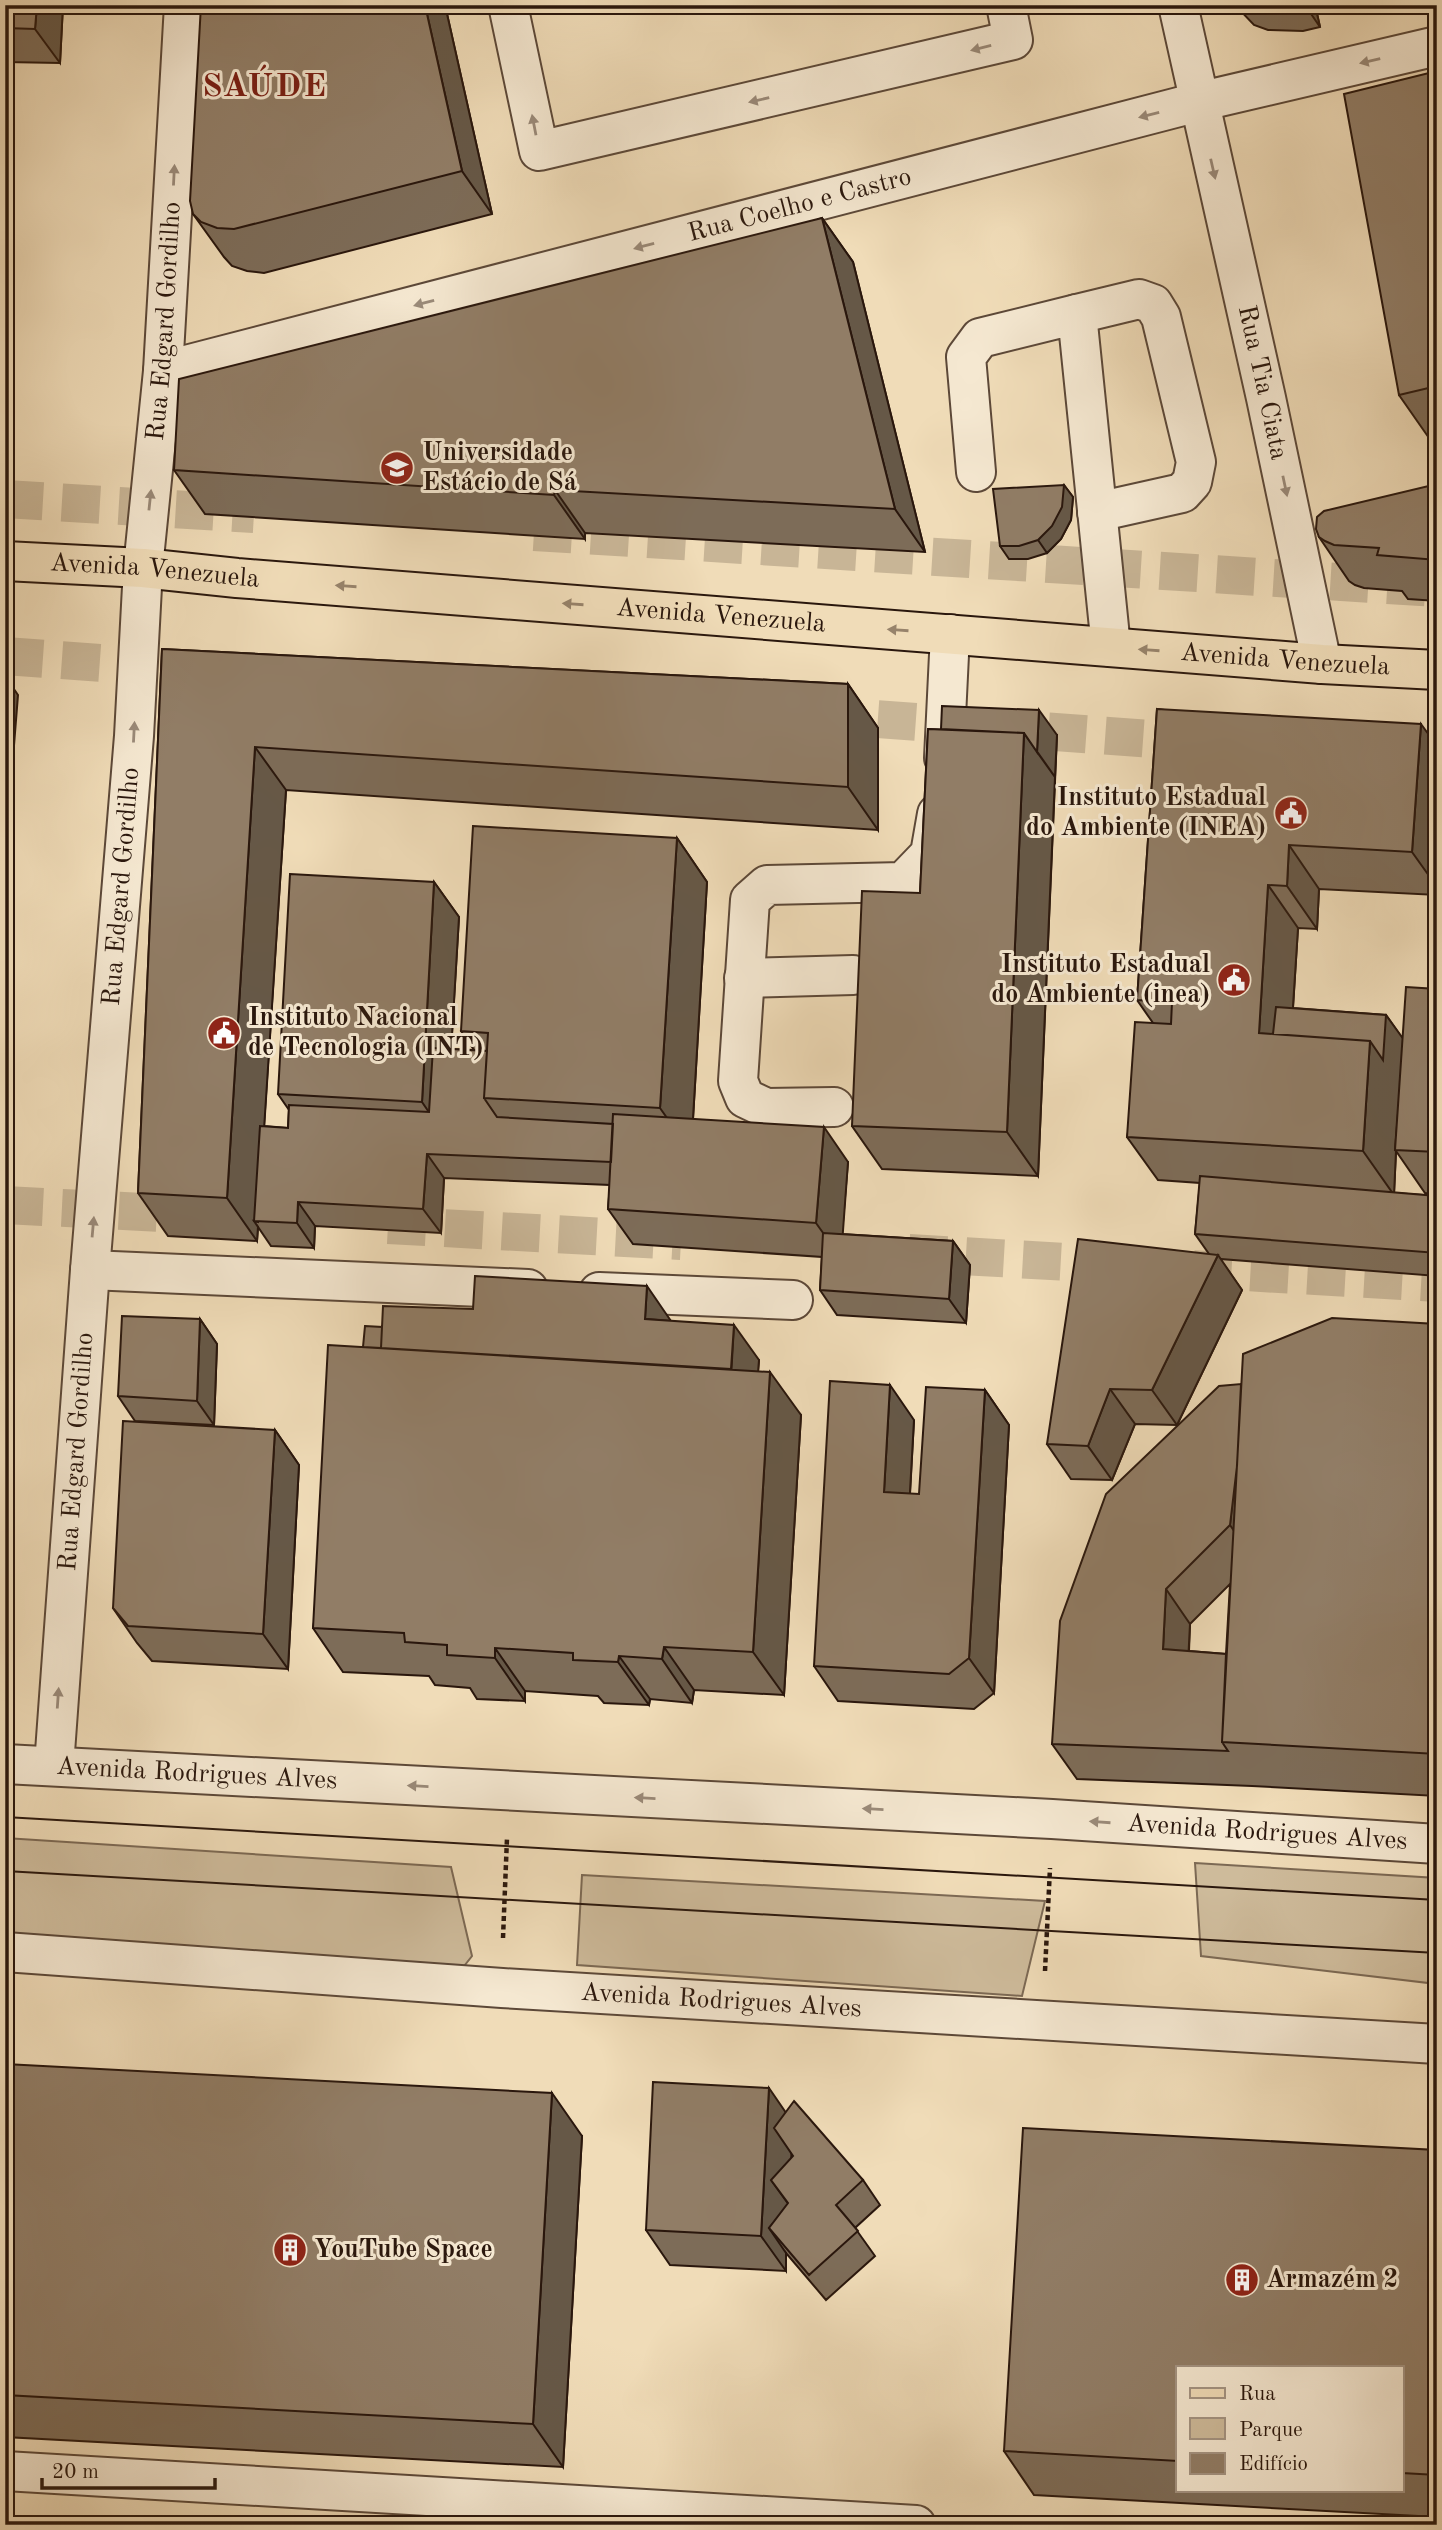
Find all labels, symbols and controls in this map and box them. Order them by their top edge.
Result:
one-way arrow [970,43,992,54]
one-way arrow [1359,56,1381,67]
district label: SAÚDE [202,64,328,104]
one-way arrow [748,94,770,105]
one-way arrow [1138,110,1160,121]
one-way arrow [528,114,539,136]
one-way arrow [1208,158,1219,180]
one-way arrow [169,164,180,186]
street label: Rua Coelho e Castro [685,164,914,247]
street label: Rua Edgard Gordilho [143,201,186,442]
one-way arrow [634,241,655,251]
one-way arrow [413,298,435,309]
street label: Rua Tia Ciata [1233,303,1292,463]
place label: Universidade Estácio de Sá [422,440,577,496]
school or university icon: Universidade Estácio de Sá [378,449,416,487]
one-way arrow [1279,475,1290,497]
one-way arrow [144,489,155,511]
street label: Avenida Venezuela [49,550,261,593]
one-way arrow [335,580,357,591]
street label: Avenida Venezuela [615,595,827,638]
one-way arrow [562,598,584,609]
one-way arrow [886,624,908,635]
street label: Avenida Venezuela [1179,640,1391,681]
one-way arrow [1137,644,1159,655]
one-way arrow [129,720,140,742]
street label: Rua Edgard Gordilho [99,766,144,1007]
place label: Instituto Estadual do Ambiente (INEA) [1026,785,1266,841]
public building icon: Instituto Estadual do Ambiente (INEA) [1272,794,1310,832]
place label: Instituto Estadual do Ambiente (inea) [991,952,1210,1008]
public building icon: Instituto Estadual do Ambiente (inea) [1215,961,1253,999]
place label: Instituto Nacional de Tecnologia (INT) [248,1005,483,1061]
public building icon: Instituto Nacional de Tecnologia (INT) [205,1014,243,1052]
one-way arrow [88,1216,99,1238]
street label: Rua Edgard Gordilho [55,1331,98,1572]
one-way arrow [53,1687,64,1709]
street label: Avenida Rodrigues Alves [55,1754,338,1794]
one-way arrow [407,1780,429,1791]
one-way arrow [634,1792,656,1803]
one-way arrow [861,1804,883,1815]
street label: Avenida Rodrigues Alves [1126,1811,1408,1855]
one-way arrow [1089,1816,1111,1827]
street label: Avenida Rodrigues Alves [580,1980,863,2023]
building icon: YouTube Space [271,2231,309,2269]
place label: YouTube Space [314,2237,493,2263]
building icon: Armazém 2 [1223,2261,1261,2299]
place label: Armazém 2 [1266,2267,1398,2293]
legend [1176,2366,1404,2492]
text: Rua [1239,2384,1276,2405]
text: Parque [1239,2420,1303,2441]
scale bar [42,2446,215,2490]
text: Edifício [1239,2454,1308,2475]
text: 20 m [52,2462,99,2483]

